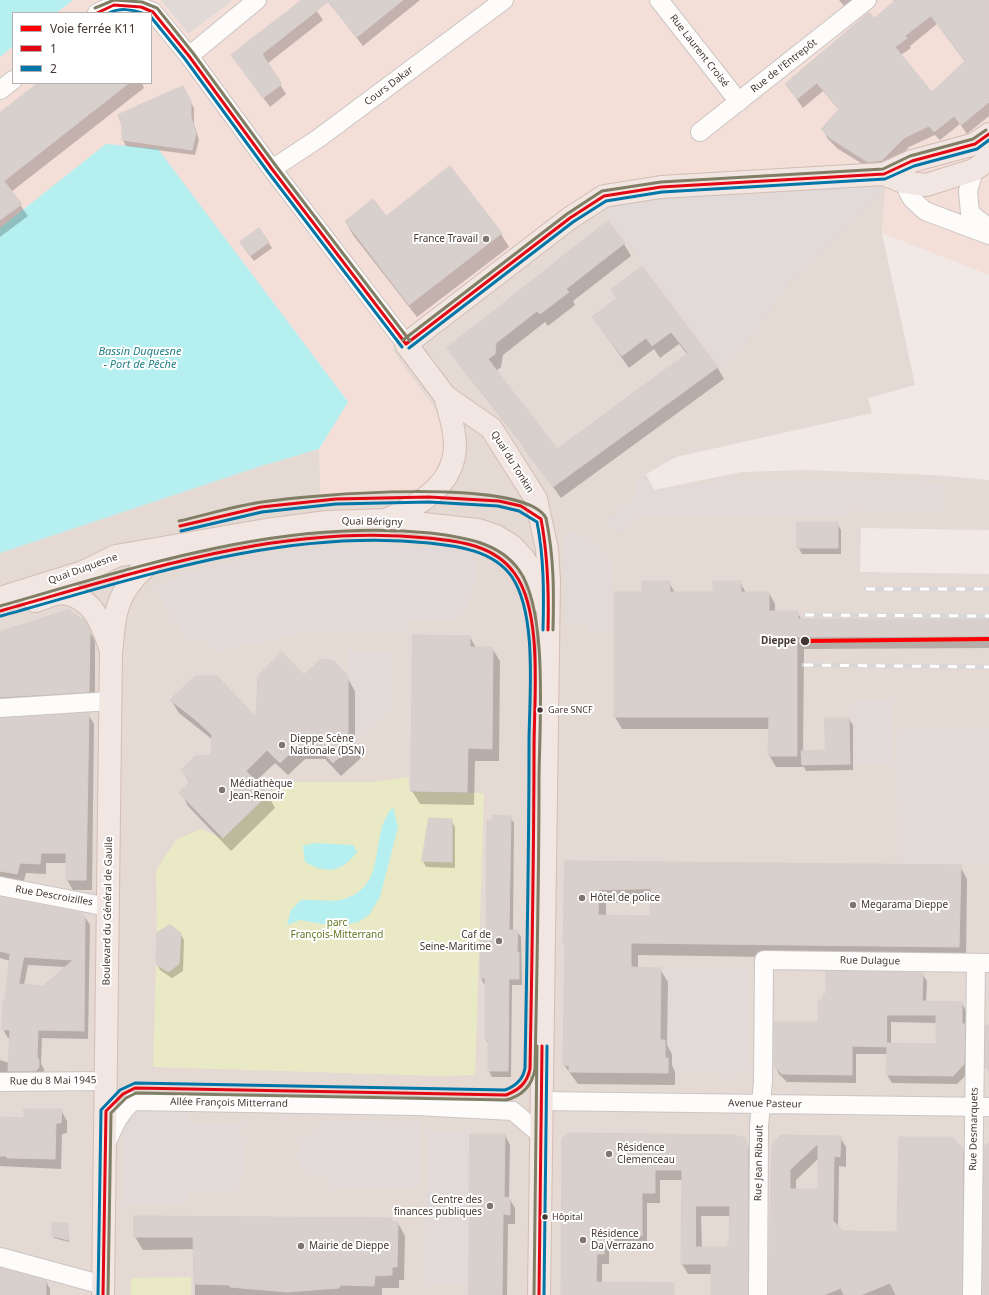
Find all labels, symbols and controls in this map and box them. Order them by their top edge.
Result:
legend [12,12,152,84]
street label: Rue Laurent Croisé [667,12,731,90]
text: Voie ferrée K11 [50,20,136,37]
street label: Rue de l'Entrepôt [749,36,819,96]
text: 1 [50,40,57,57]
text: 2 [50,60,57,77]
street label: Cours Dakar [362,64,416,108]
place label: France Travail [414,233,478,245]
marker: France Travail [481,234,491,244]
water label: Bassin Duquesne - Port de Pêche [99,345,181,371]
street label: Quai du Tonkin [488,429,536,495]
street label: Quai Bérigny [341,515,403,529]
street label: Quai Duquesne [47,551,119,587]
place label: Dieppe [761,635,796,647]
marker: Dieppe [799,635,811,647]
marker: Gare SNCF [535,705,545,715]
place label: Gare SNCF [548,705,593,715]
place label: Dieppe Scène Nationale (DSN) [290,733,364,756]
marker: Dieppe Scène Nationale (DSN) [277,740,287,750]
place label: Médiathèque Jean-Renoir [230,778,292,802]
marker: Médiathèque Jean-Renoir [217,785,227,795]
street label: Boulevard du Général de Gaulle [101,837,115,985]
street label: Rue Descroizilles [14,883,94,909]
place label: Hôtel de police [590,892,660,904]
marker: Hôtel de police [577,893,587,903]
place label: Megarama Dieppe [861,899,948,911]
marker: Megarama Dieppe [848,900,858,910]
park label: parc François-Mitterrand [291,917,383,940]
place label: Caf de Seine-Maritime [420,929,491,952]
marker: Caf de Seine-Maritime [494,936,504,946]
street label: Rue Dulague [840,954,900,968]
street label: Rue du 8 Mai 1945 [10,1074,96,1088]
street label: Rue Desmarquets [967,1087,981,1171]
street label: Allée François Mitterrand [170,1096,288,1110]
street label: Avenue Pasteur [728,1097,802,1111]
street label: Rue Jean Ribault [752,1125,766,1201]
place label: Résidence Clemenceau [617,1142,675,1166]
marker: Résidence Clemenceau [604,1149,614,1159]
place label: Centre des finances publiques [394,1194,482,1218]
marker: Centre des finances publiques [485,1201,495,1211]
marker: Hôpital [540,1212,550,1222]
place label: Hôpital [552,1212,583,1222]
place label: Résidence Da Verrazano [591,1228,654,1252]
marker: Résidence Da Verrazano [578,1235,588,1245]
place label: Mairie de Dieppe [309,1240,389,1252]
marker: Mairie de Dieppe [296,1241,306,1251]

